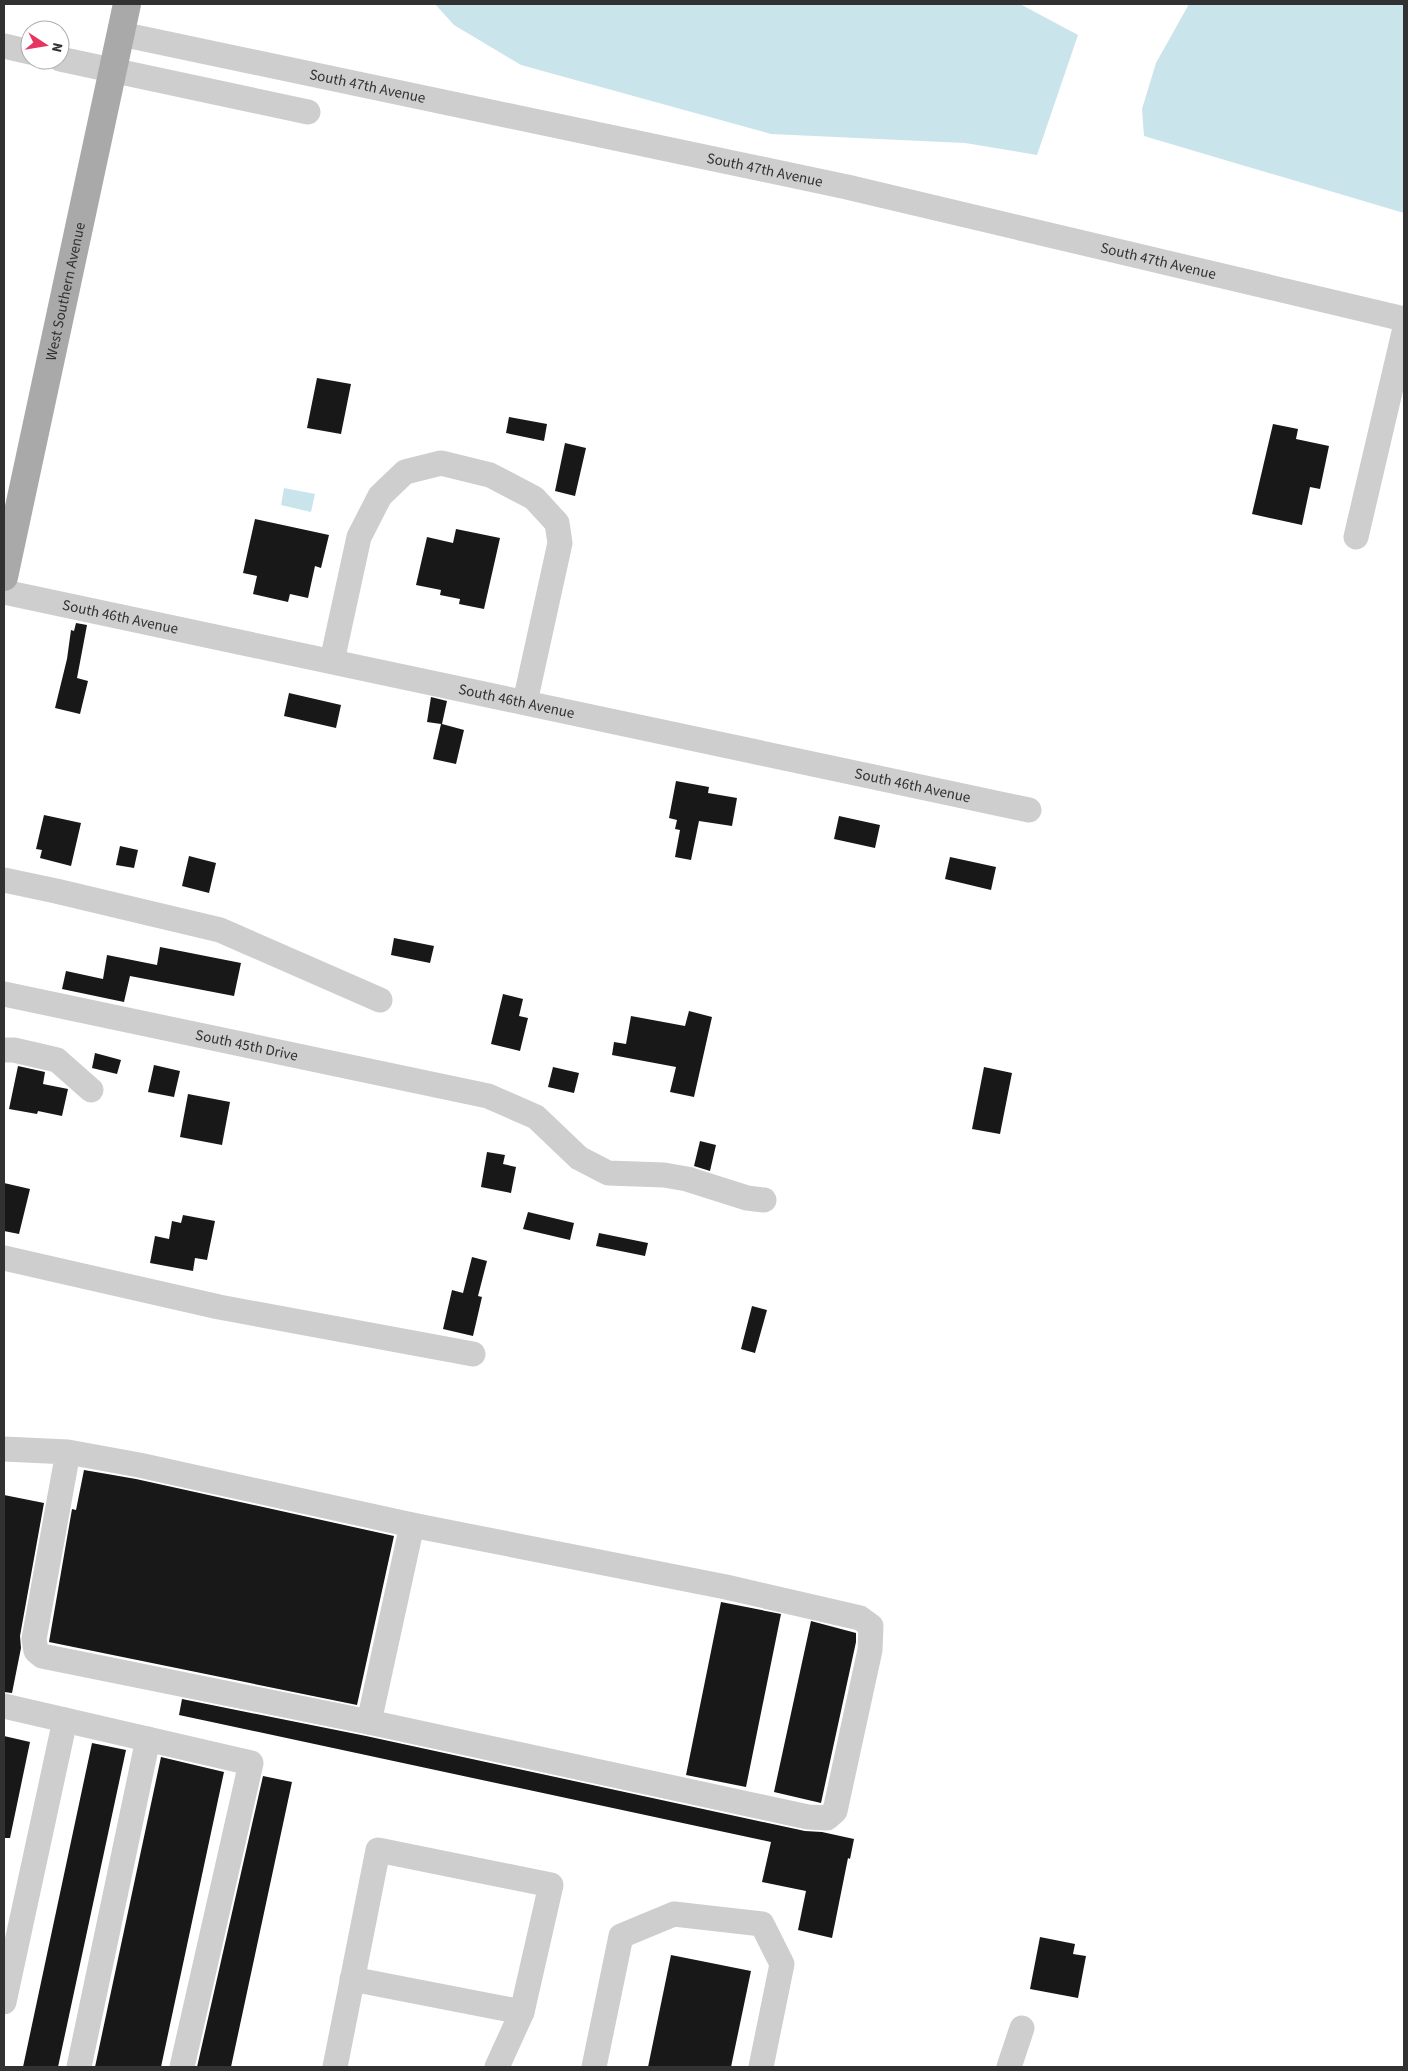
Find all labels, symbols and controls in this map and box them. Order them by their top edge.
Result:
north arrow [20,20,70,70]
text: N [46,41,67,54]
street label: South 47th Avenue [308,64,428,108]
street label: South 47th Avenue [705,147,825,192]
street label: West Southern Avenue [40,220,90,363]
street label: South 47th Avenue [1099,237,1218,285]
street label: South 46th Avenue [60,594,180,639]
street label: South 46th Avenue [457,678,576,724]
street label: South 46th Avenue [853,763,973,808]
street label: South 45th Drive [193,1024,300,1066]

